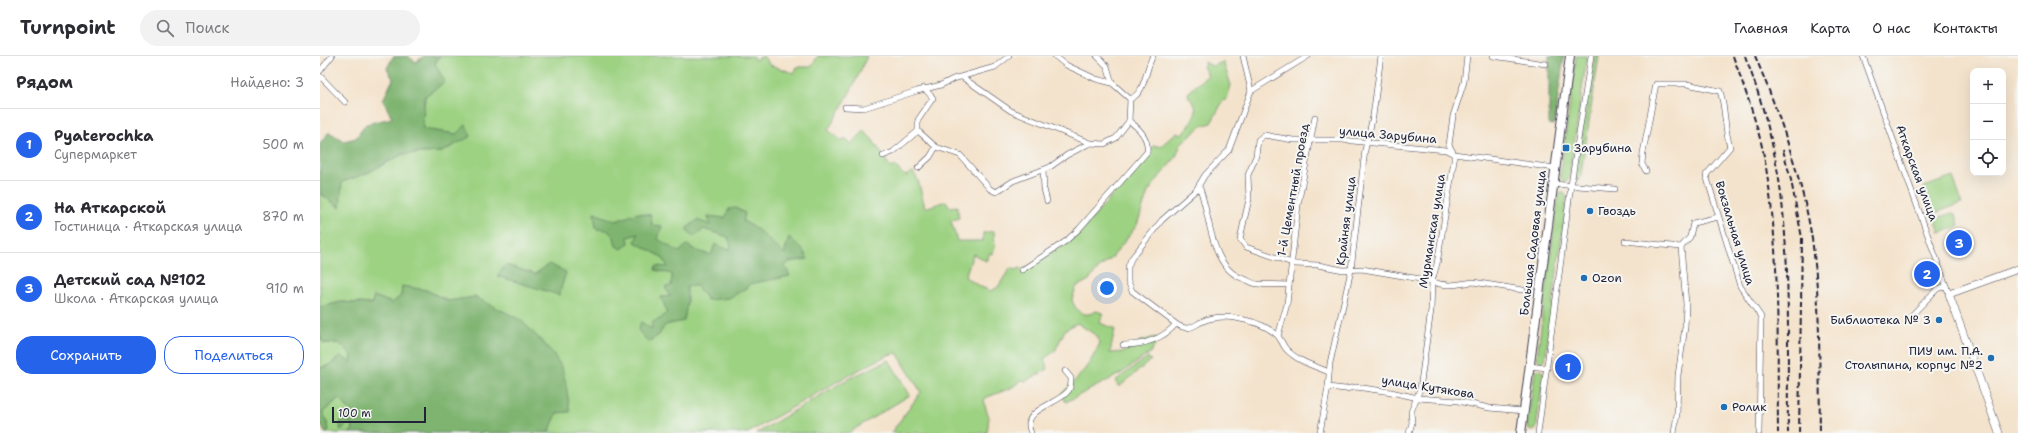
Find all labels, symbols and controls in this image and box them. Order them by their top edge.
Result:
search box [140,10,420,46]
text: Turnpoint [20,15,116,40]
icon: search [154,17,176,39]
text: Поиск [186,18,229,38]
text: Главная [1734,19,1788,37]
text: Карта [1810,19,1850,37]
text: О нас [1872,19,1911,37]
text: Контакты [1933,19,1998,37]
map controls [1970,68,2006,176]
button: + [1970,68,2006,104]
text: Рядом [16,71,73,93]
text: Найдено: 3 [230,74,304,91]
button: − [1970,104,2006,140]
street label: 1-й Цементный проезд [1273,122,1313,258]
street label: улица Зарубина [1338,123,1438,147]
street label: Аткарская улица [1892,123,1942,224]
text: Pyaterochka [54,126,154,146]
text: 1 [26,136,32,153]
text: 500 m [262,136,304,153]
place label: Зарубина [1574,140,1632,156]
button: locate [1970,140,2006,176]
marker: Зарубина [1561,143,1571,153]
text: Супермаркет [54,146,137,163]
street label: Большая Садовая улица [1516,169,1550,317]
street label: Мурманская улица [1415,172,1449,289]
street label: Крайняя улица [1333,175,1359,267]
street label: Вокзальная улица [1712,179,1759,288]
text: На Аткарской [54,198,166,218]
place label: Гвоздь [1598,203,1636,219]
marker: Гвоздь [1585,206,1595,216]
text: 2 [24,208,34,225]
text: 870 m [262,208,304,225]
text: Гостиница · Аткарская улица [54,218,242,235]
pin: 3 [1946,228,1972,258]
pin: 2 [1914,259,1940,289]
text: Детский сад №102 [54,270,206,290]
place label: Ozon [1592,270,1622,286]
marker: Ozon [1579,273,1589,283]
your location [1097,278,1117,298]
text: 3 [24,280,34,297]
text: 910 m [266,280,304,297]
text: Школа · Аткарская улица [54,290,218,307]
place label: Библиотека № 3 [1830,312,1931,328]
marker: Библиотека № 3 [1934,315,1944,325]
button: Сохранить [16,336,156,374]
button: Поделиться [164,336,304,374]
place label: ПИУ им. П.А. Столыпина, корпус №2 [1845,343,1983,373]
pin: 1 [1555,352,1581,382]
marker: ПИУ им. П.А. Столыпина, корпус №2 [1986,353,1996,363]
street label: улица Кутякова [1380,372,1476,402]
place label: Ролик [1732,399,1767,415]
marker: Ролик [1719,402,1729,412]
scale bar [332,405,426,424]
text: 100 m [338,406,371,421]

